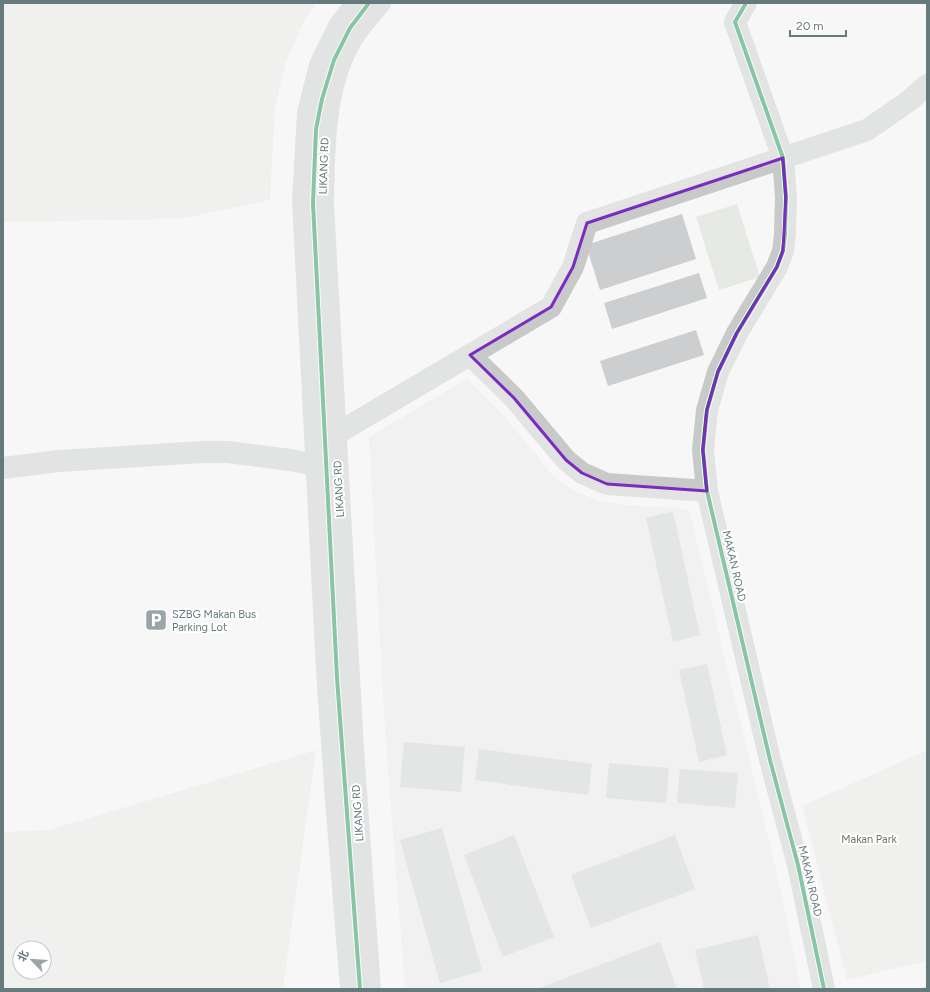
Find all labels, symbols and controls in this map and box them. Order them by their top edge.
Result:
scale bar [790,12,846,38]
text: 20 m [796,19,824,33]
street label: LIKANG RD [317,137,332,195]
street label: LIKANG RD [331,460,347,518]
street label: MAKAN ROAD [720,529,749,603]
parking icon: SZBG Makan Bus Parking Lot [143,607,169,633]
place label: SZBG Makan Bus Parking Lot [172,608,256,634]
street label: LIKANG RD [350,784,366,842]
park label: Makan Park [841,833,897,846]
street label: MAKAN ROAD [796,844,825,918]
north arrow [12,940,52,980]
text: 北 [15,948,32,964]

